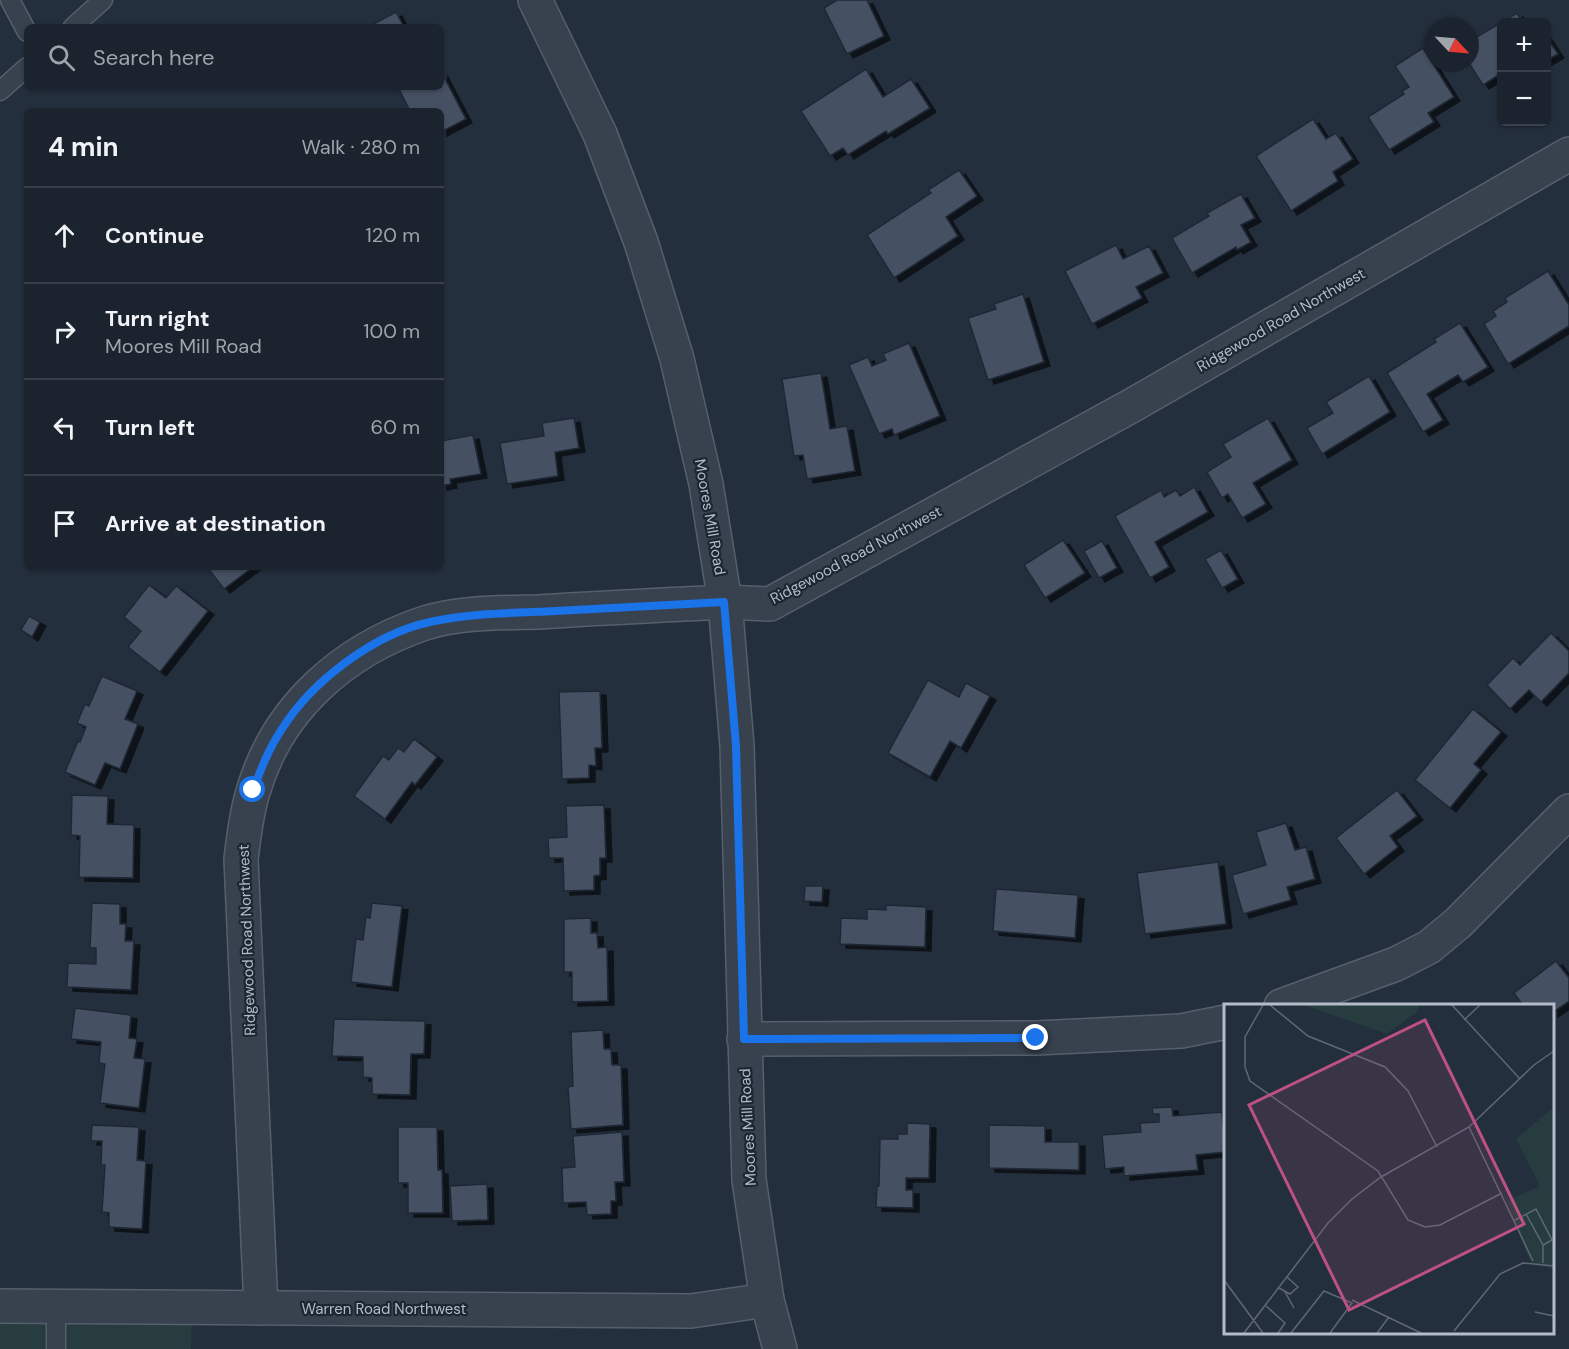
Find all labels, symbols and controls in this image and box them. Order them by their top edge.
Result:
north arrow [1425,18,1479,72]
map controls [1497,18,1551,126]
button: + [1497,18,1551,72]
search box [24,24,444,90]
icon: search [45,41,78,74]
text: Search here [93,43,214,72]
button: − [1497,72,1551,126]
text: 4 min [48,130,119,164]
text: Walk · 280 m [301,134,420,160]
icon: ahead [48,219,81,252]
text: Continue [105,221,204,250]
text: 120 m [366,222,420,248]
street label: Ridgewood Road Northwest [1193,263,1369,377]
text: Turn right [105,304,210,333]
icon: right [48,315,81,348]
text: 100 m [363,318,420,344]
text: Moores Mill Road [105,333,262,359]
icon: left [48,411,81,444]
text: Turn left [105,413,195,442]
text: 60 m [371,414,420,440]
street label: Moores Mill Road [690,457,730,577]
street label: Ridgewood Road Northwest [767,501,945,609]
icon: arrive [48,507,81,540]
text: Arrive at destination [105,509,326,538]
route start [239,776,265,802]
street label: Ridgewood Road Northwest [234,844,260,1036]
inset map [1224,1004,1554,1334]
route end [1022,1024,1048,1050]
street label: Moores Mill Road [735,1068,761,1186]
street label: Warren Road Northwest [302,1299,467,1319]

